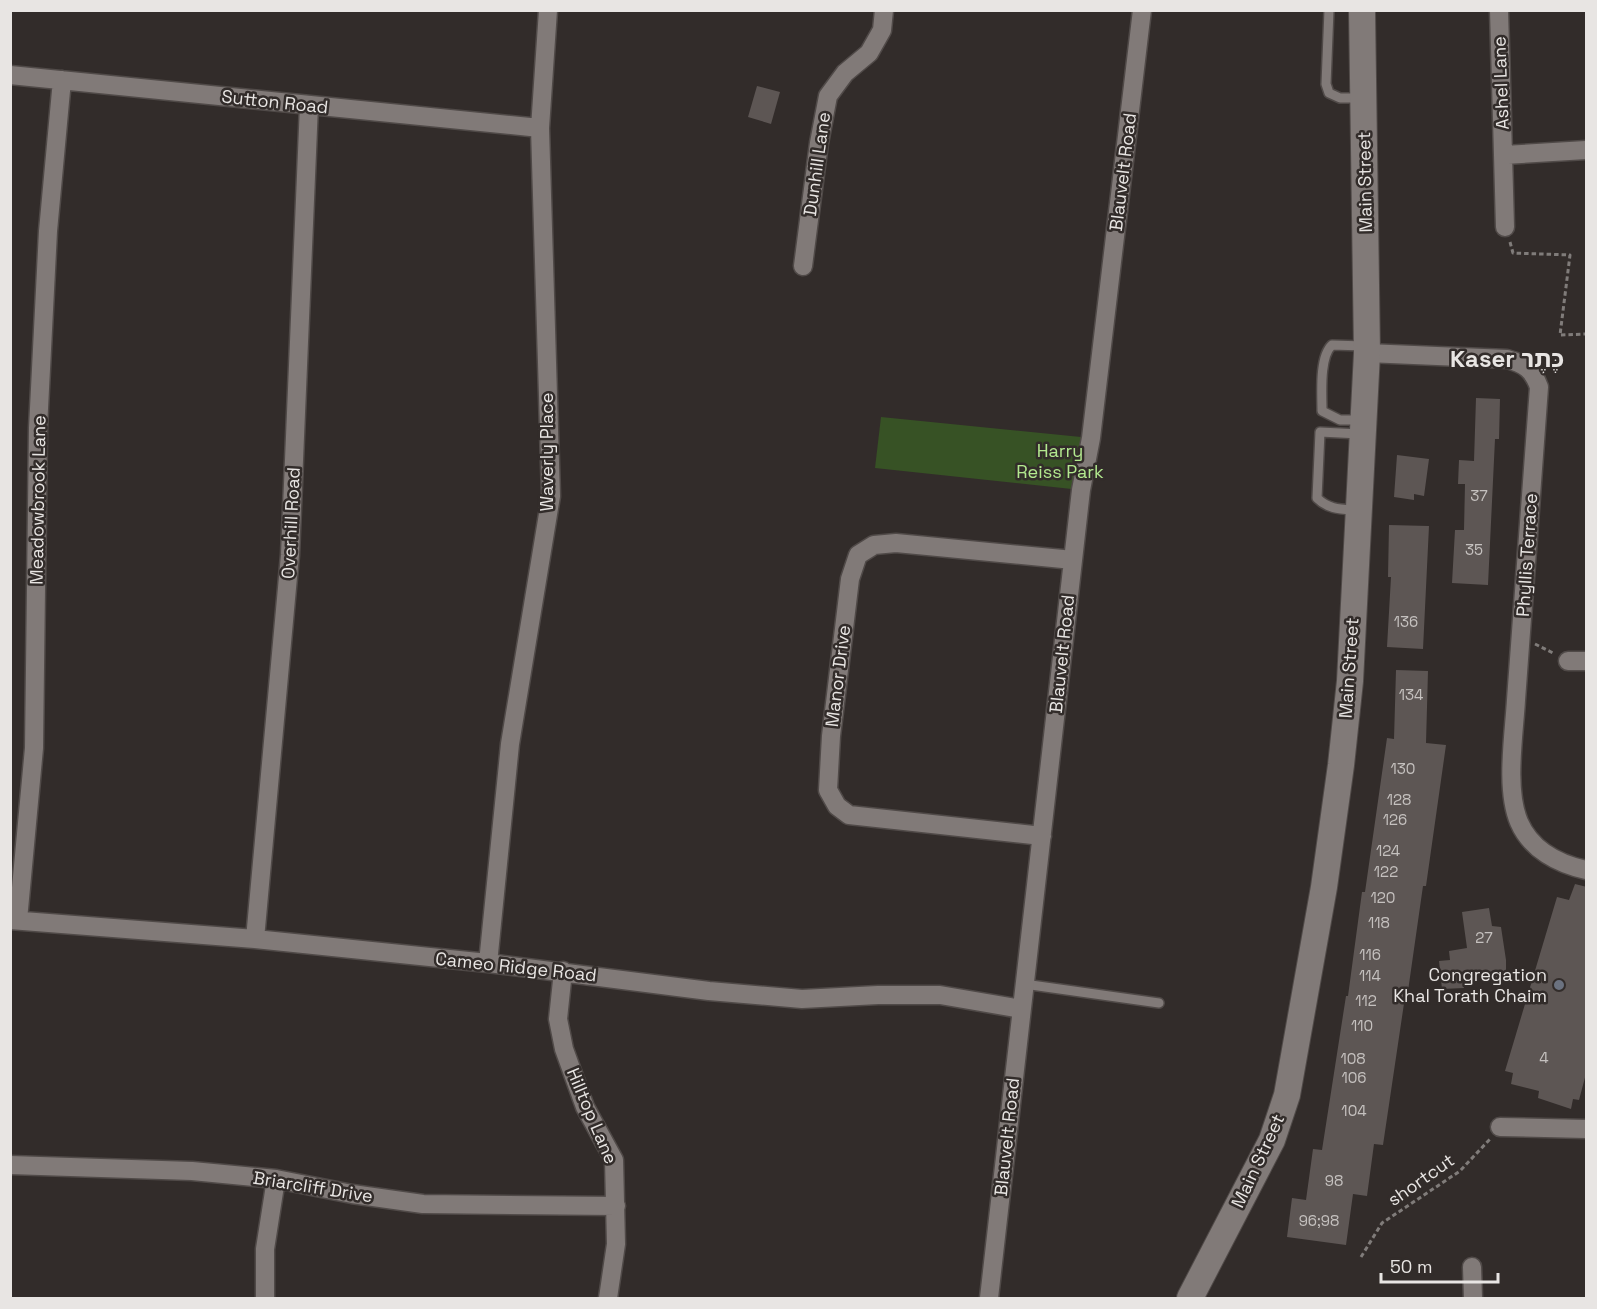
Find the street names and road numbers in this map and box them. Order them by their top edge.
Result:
street label: Ashel Lane [1487,36,1514,130]
street label: Sutton Road [221,84,330,119]
street label: Dunhill Lane [798,110,835,217]
street label: Blauvelt Road [1104,112,1141,232]
street label: Main Street [1352,131,1377,233]
street label: Waverly Place [535,392,558,512]
street label: Meadowbrook Lane [25,415,50,585]
street label: Overhill Road [276,467,305,579]
street label: Phyllis Terrace [1511,492,1542,618]
street label: Blauvelt Road [1044,594,1079,714]
street label: Main Street [1334,617,1363,719]
street label: Manor Drive [820,624,855,728]
street label: Cameo Ridge Road [434,947,598,986]
street label: Hilltop Lane [562,1064,623,1167]
street label: Blauvelt Road [989,1077,1024,1197]
street label: Main Street [1226,1110,1289,1211]
street label: shortcut [1383,1148,1459,1211]
street label: Briarcliff Drive [252,1166,375,1207]

